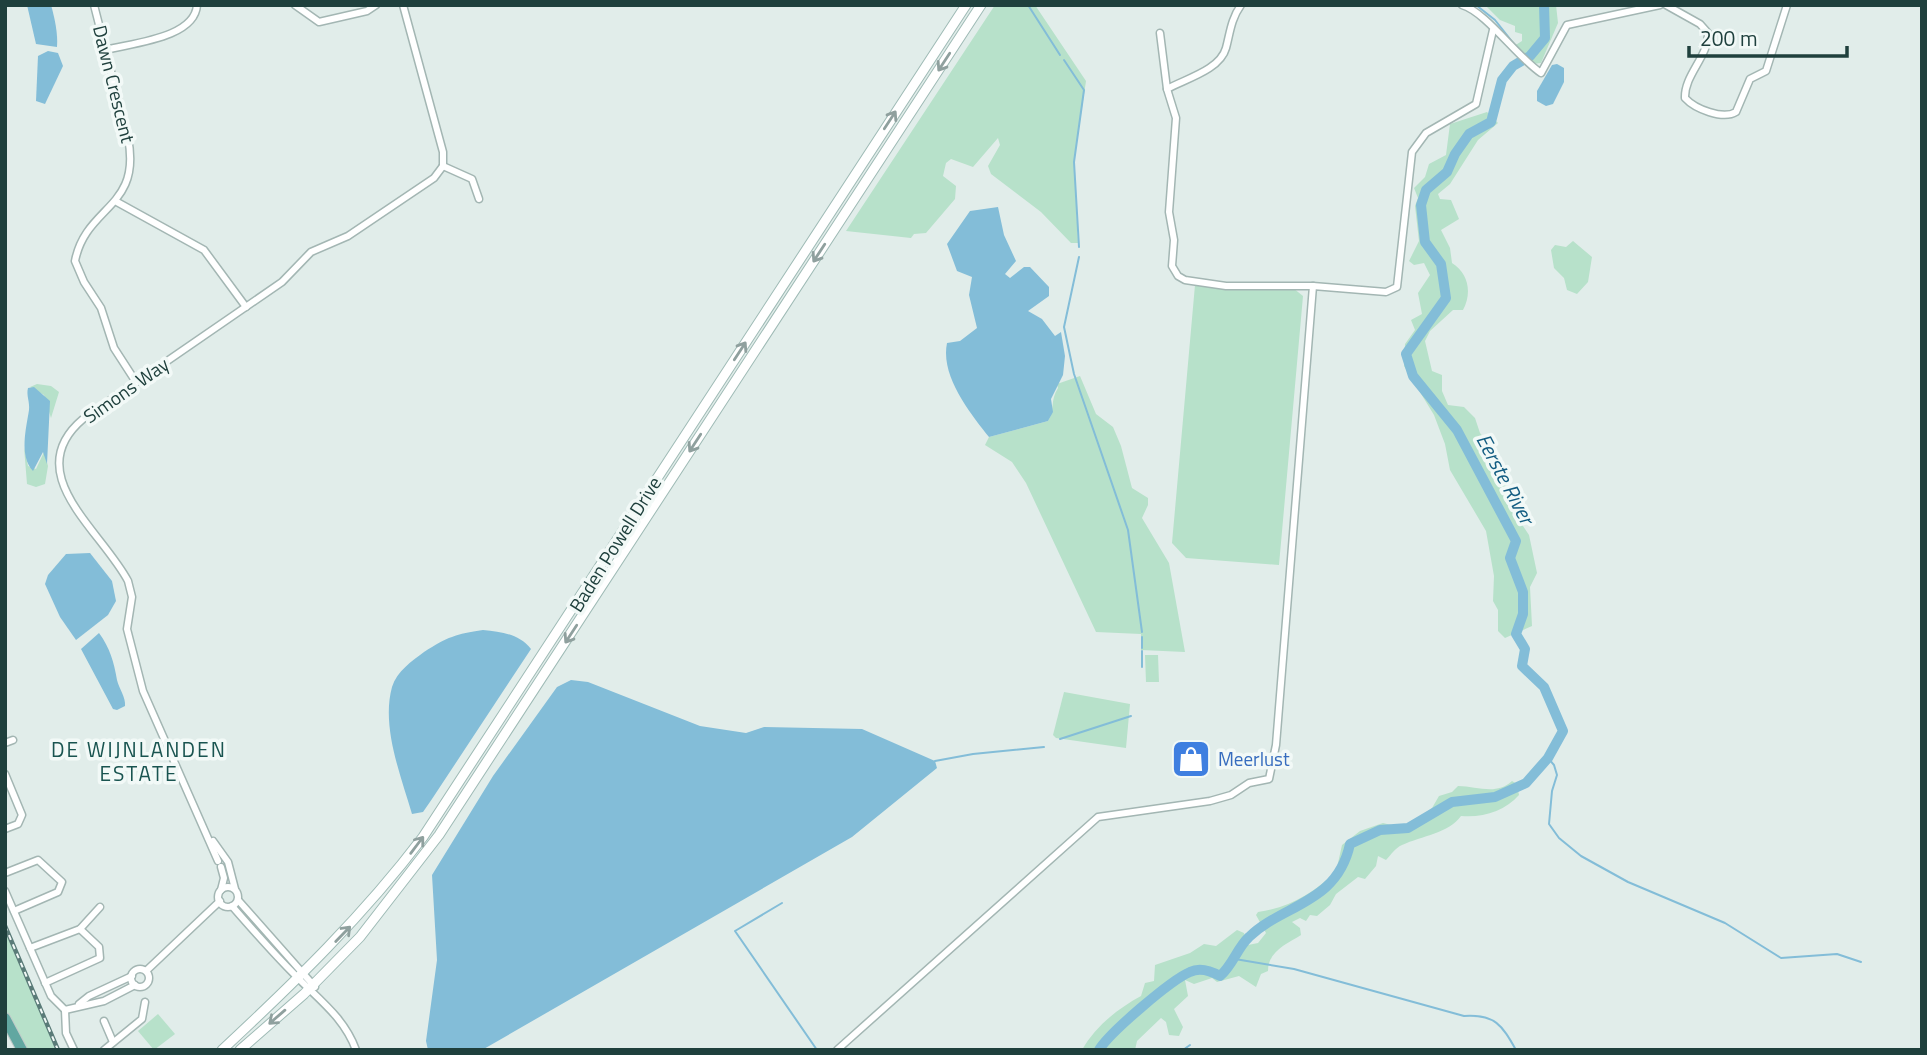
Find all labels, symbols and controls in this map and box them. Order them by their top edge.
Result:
scale bar [1689,14,1846,58]
street label: Dawn Crescent [86,22,143,146]
text: 200 m [1700,22,1757,54]
one-way arrow [937,52,951,72]
one-way arrow [884,111,898,131]
one-way arrow [812,242,826,262]
one-way arrow [732,342,747,361]
street label: Simons Way [77,349,174,430]
water label: Eerste River [1469,428,1544,532]
one-way arrow [688,433,702,453]
street label: Baden Powell Drive [561,470,668,617]
one-way arrow [564,624,579,643]
district label: DE WIJNLANDEN ESTATE [51,733,227,789]
shop icon: Meerlust [1170,738,1212,780]
place label: Meerlust [1218,744,1290,773]
one-way arrow [410,836,425,855]
one-way arrow [335,926,352,943]
one-way arrow [268,1009,286,1025]

